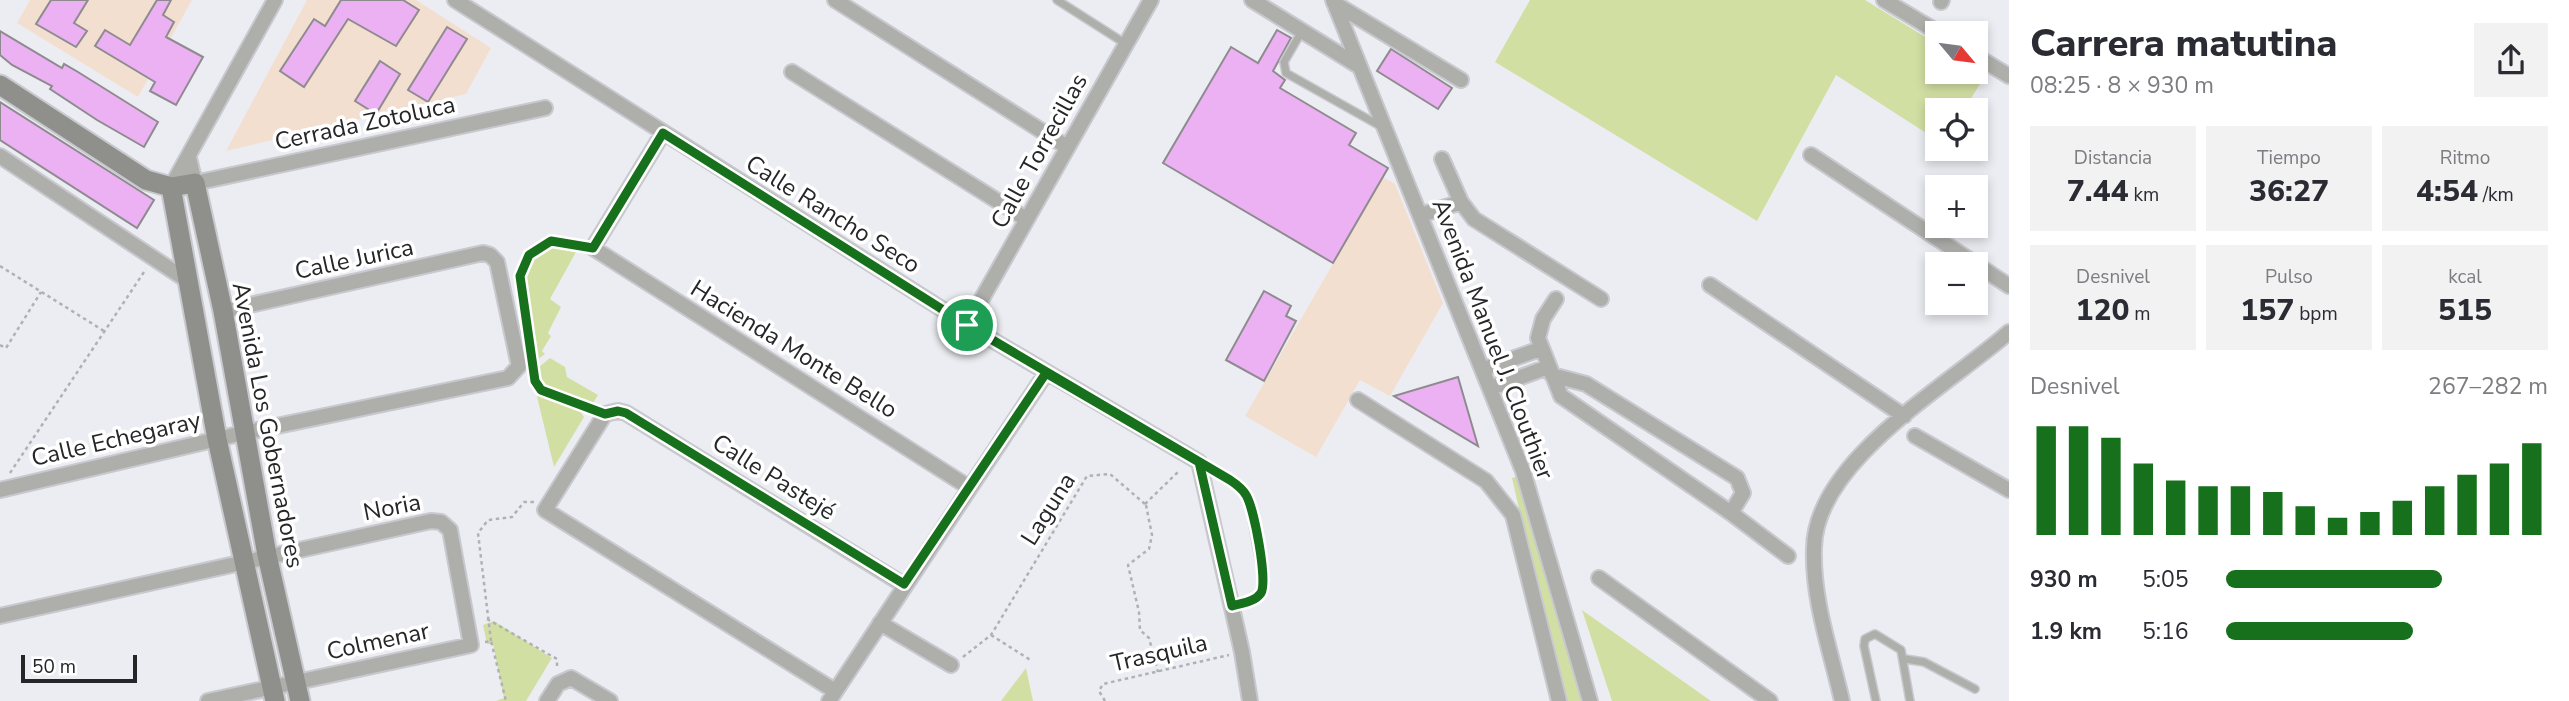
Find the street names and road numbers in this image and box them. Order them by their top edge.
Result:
street label: Calle Torrecillas [983,68,1095,234]
street label: Cerrada Zotoluca [272,88,458,158]
street label: Calle Rancho Seco [740,147,926,281]
street label: Avenida Manuel J. Clouthier [1425,194,1562,484]
street label: Calle Jurica [292,231,416,287]
street label: Hacienda Monte Bello [685,272,903,426]
street label: Avenida Los Gobernadores [225,279,311,571]
street label: Calle Echegaray [28,404,205,474]
street label: Calle Pastejé [706,426,842,528]
street label: Laguna [1013,467,1083,551]
street label: Noria [360,486,424,528]
street label: Colmenar [324,614,433,667]
street label: Trasquila [1108,626,1210,680]

